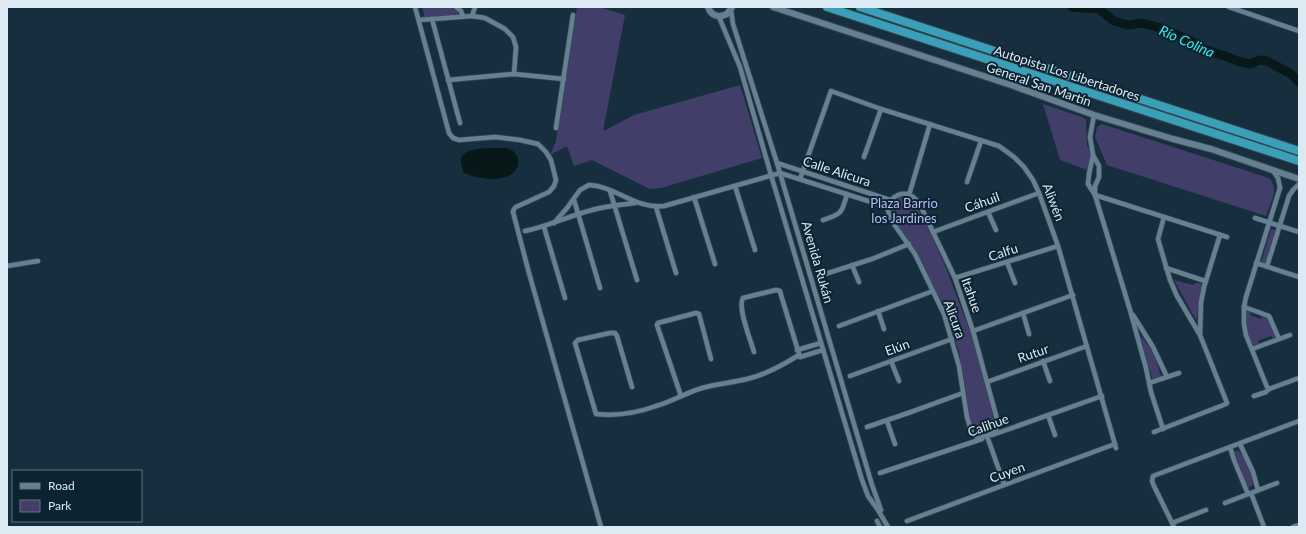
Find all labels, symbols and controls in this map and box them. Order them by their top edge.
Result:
water label: Río Colina [1157,21,1217,61]
street label: Autopista Los Libertadores [992,42,1142,104]
street label: General San Martín [984,58,1094,110]
street label: Calle Alicura [801,152,873,190]
street label: Aliwén [1040,181,1068,223]
street label: Cáhuil [962,188,1002,216]
park label: Plaza Barrio los Jardines [870,195,938,226]
street label: Avenida Rukán [799,219,837,305]
street label: Calfu [986,240,1020,264]
street label: Itahue [958,275,986,315]
street label: Alicura [941,298,969,340]
street label: Elún [883,335,911,359]
street label: Rutur [1015,340,1051,366]
street label: Calihue [965,410,1011,440]
street label: Cuyen [987,458,1027,486]
legend [12,470,142,522]
text: Road [48,478,75,493]
text: Park [48,498,72,513]

